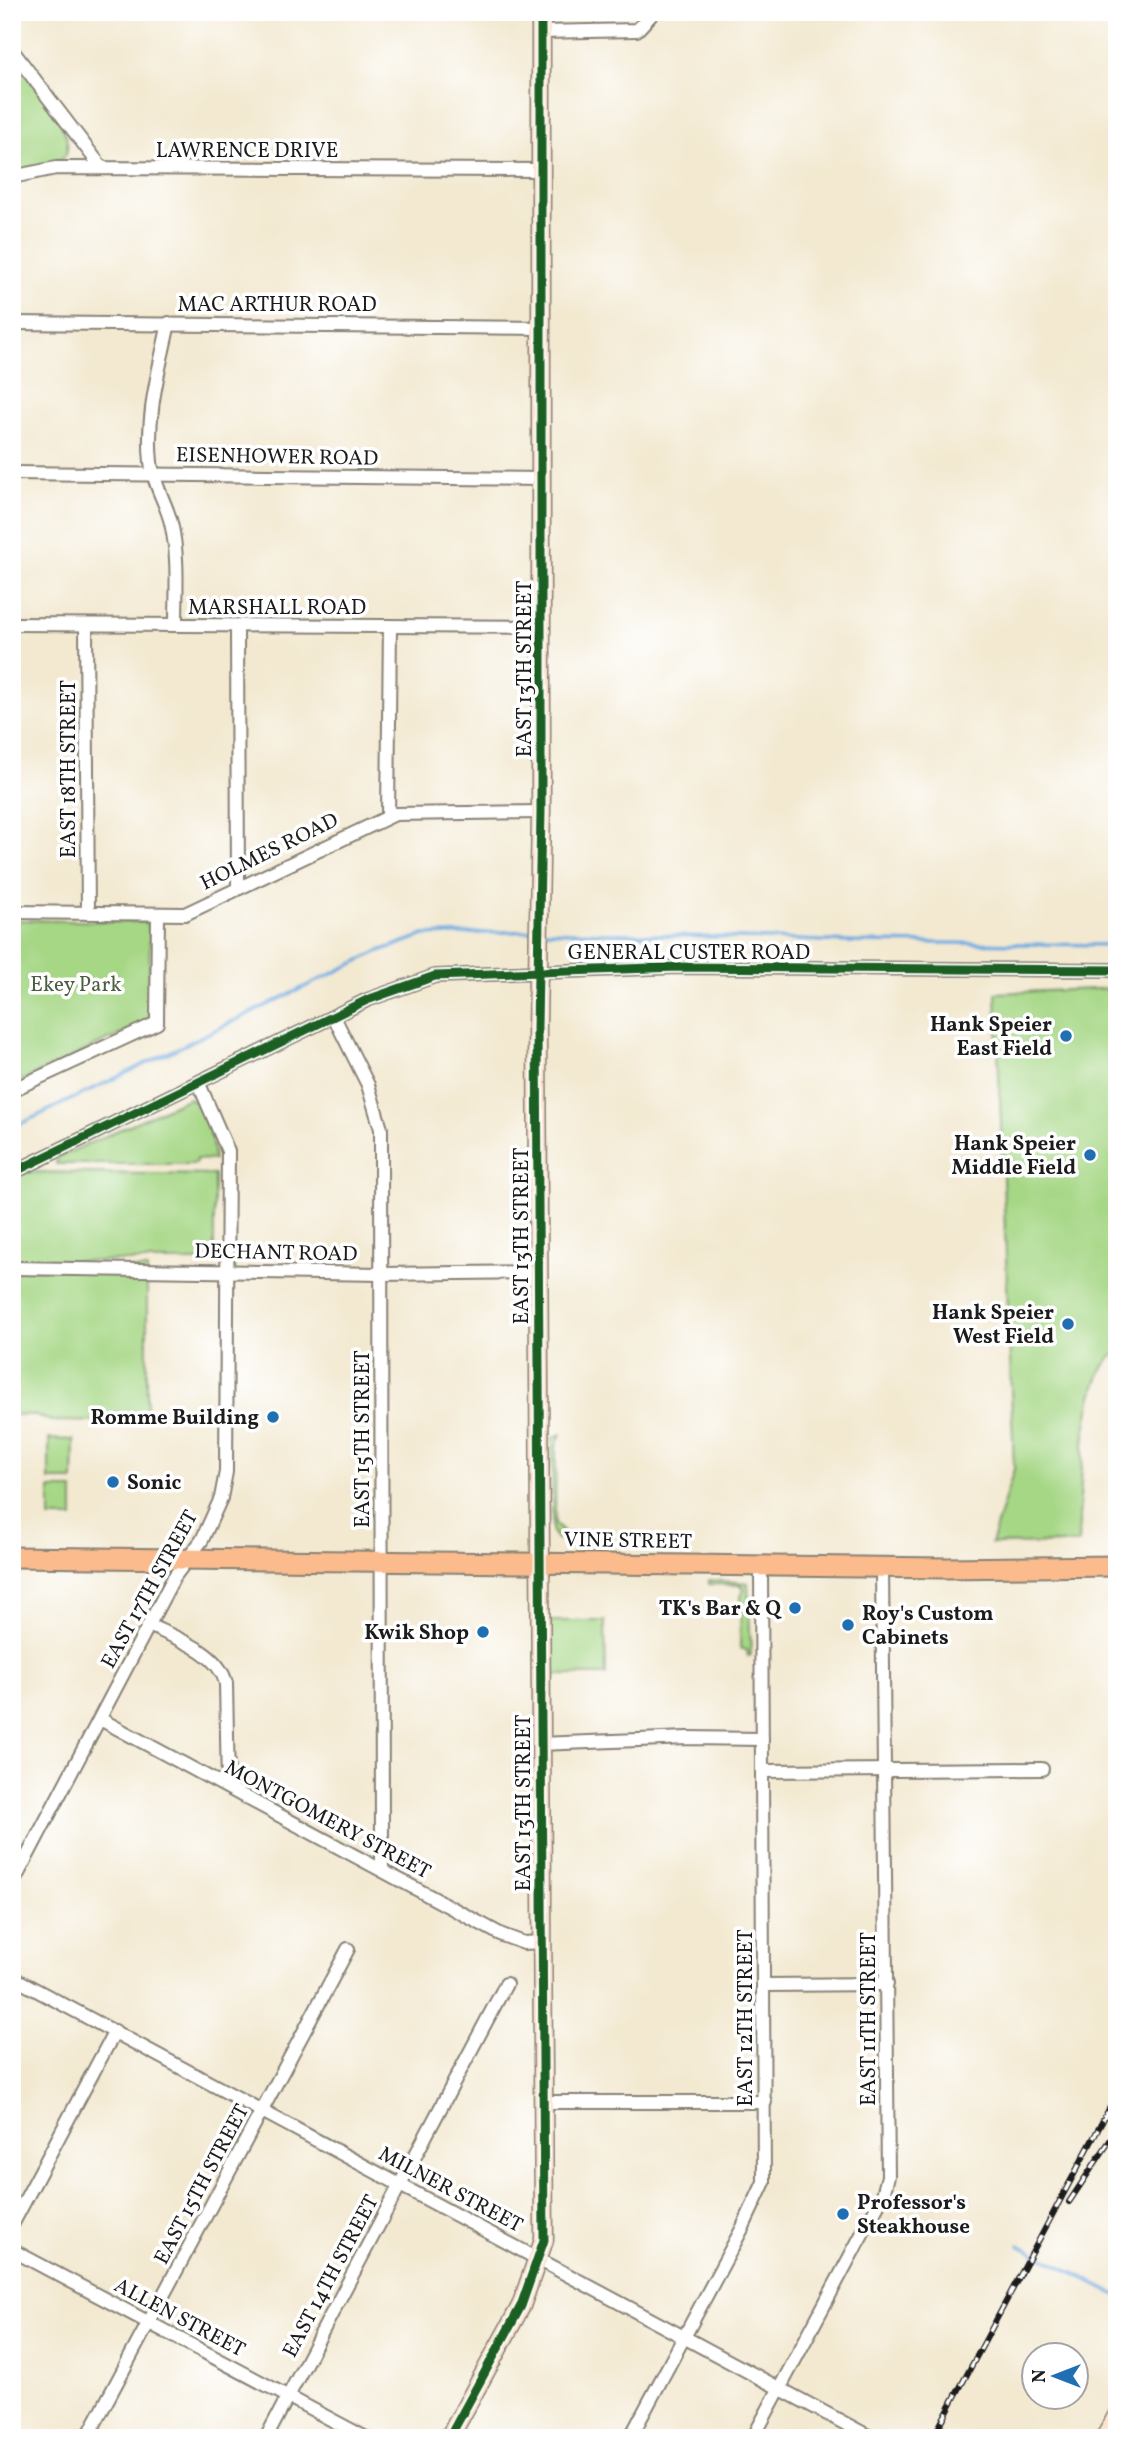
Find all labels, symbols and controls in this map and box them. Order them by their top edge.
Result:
street label: LAWRENCE DRIVE [156,137,338,166]
street label: MAC ARTHUR ROAD [177,291,377,320]
street label: EISENHOWER ROAD [176,441,378,474]
street label: EAST 13TH STREET [511,581,540,757]
street label: MARSHALL ROAD [188,594,366,623]
street label: EAST 18TH STREET [55,680,84,858]
street label: HOLMES ROAD [196,806,344,898]
street label: GENERAL CUSTER ROAD [568,939,810,968]
park label: Ekey Park [30,971,122,1000]
place label: Hank Speier East Field [930,1011,1052,1064]
marker: Hank Speier East Field [1058,1028,1074,1044]
place label: Hank Speier Middle Field [952,1130,1076,1183]
marker: Hank Speier Middle Field [1082,1147,1098,1163]
street label: EAST 13TH STREET [508,1148,537,1324]
street label: DECHANT ROAD [194,1238,358,1269]
place label: Hank Speier West Field [932,1299,1054,1352]
marker: Hank Speier West Field [1060,1316,1076,1332]
street label: EAST 15TH STREET [349,1350,378,1528]
place label: Romme Building [91,1404,259,1433]
marker: Romme Building [265,1409,281,1425]
place label: Sonic [127,1469,182,1498]
marker: Sonic [105,1474,121,1490]
street label: EAST 17TH STREET [95,1505,206,1674]
street label: VINE STREET [564,1526,692,1557]
place label: TK's Bar & Q [659,1595,782,1624]
marker: TK's Bar & Q [787,1600,803,1616]
place label: Roy's Custom Cabinets [862,1600,994,1653]
marker: Roy's Custom Cabinets [840,1617,856,1633]
place label: Kwik Shop [364,1619,469,1648]
marker: Kwik Shop [475,1624,491,1640]
street label: EAST 13TH STREET [510,1715,539,1891]
street label: MONTGOMERY STREET [219,1754,435,1887]
street label: EAST 12TH STREET [732,1929,761,2107]
street label: EAST 11TH STREET [855,1932,884,2106]
street label: EAST 15TH STREET [148,2099,257,2270]
street label: MILNER STREET [373,2140,528,2241]
place label: Professor's Steakhouse [857,2189,970,2242]
street label: EAST 14TH STREET [276,2190,386,2363]
marker: Professor's Steakhouse [835,2206,851,2222]
street label: ALLEN STREET [109,2272,250,2365]
north arrow [1020,2342,1090,2412]
text: N [1027,2369,1053,2383]

